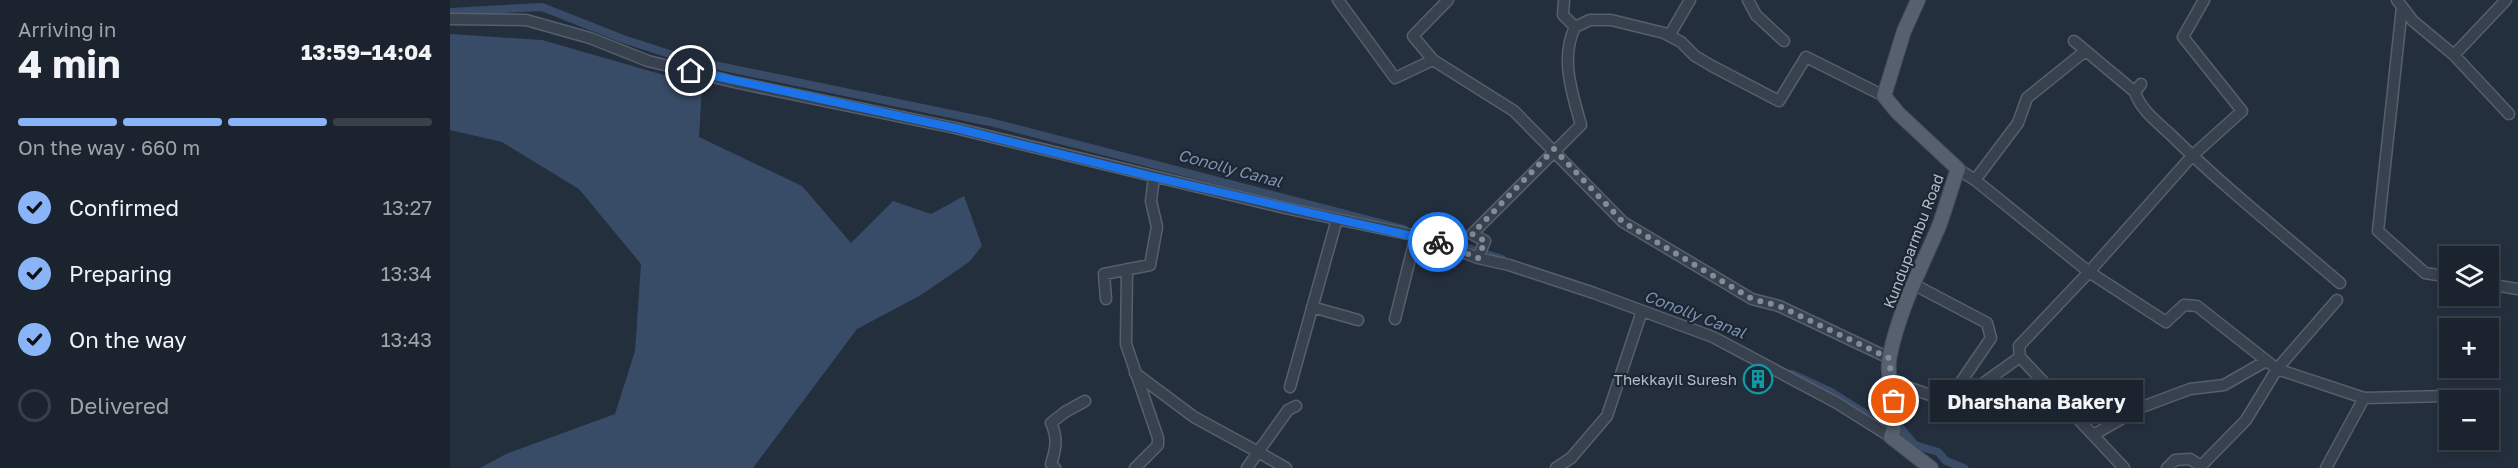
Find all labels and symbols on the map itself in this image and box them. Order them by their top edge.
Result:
pin [665,45,716,96]
water label: Conolly Canal [1176,145,1285,192]
street label: Kunduparmbu Road [1879,171,1947,311]
courier [1408,212,1468,272]
water label: Conolly Canal [1642,286,1749,343]
building icon: Thekkayil Suresh [1742,363,1774,395]
place label: Thekkayil Suresh [1614,370,1737,388]
pin [1868,375,1919,426]
callout: Dharshana Bakery [1930,380,2143,422]

